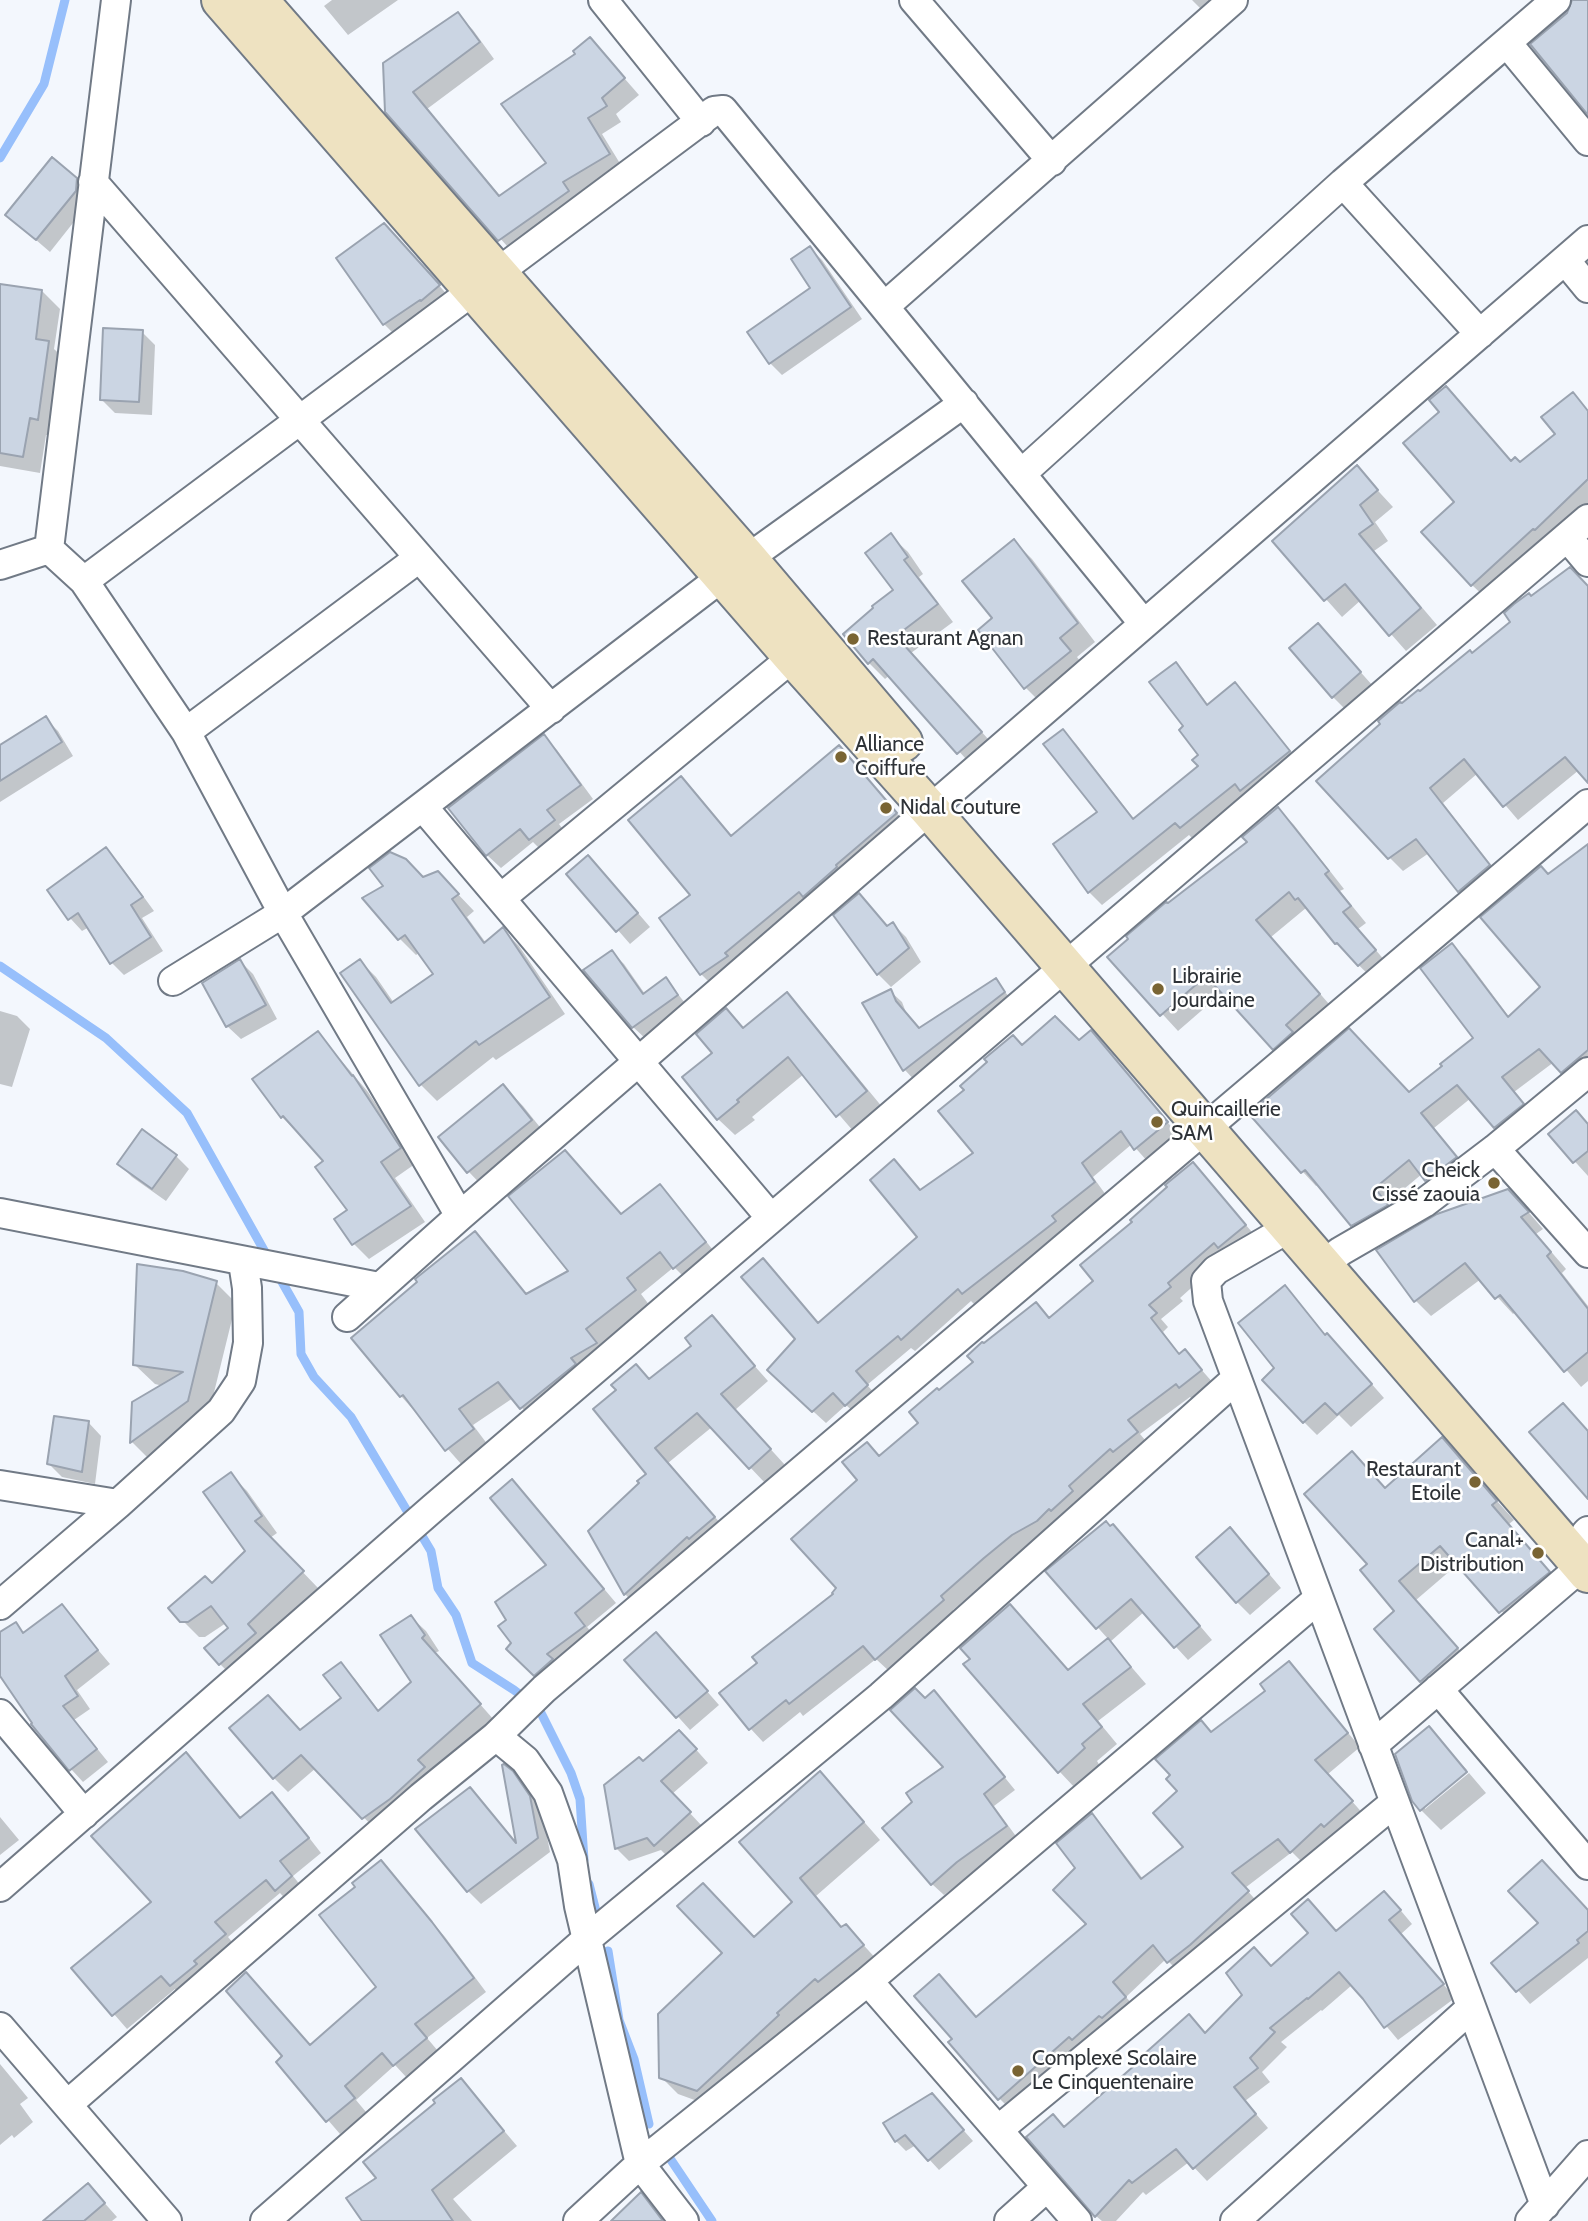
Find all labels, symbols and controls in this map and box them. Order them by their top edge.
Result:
place label: Restaurant Agnan [867,626,1024,652]
marker: Restaurant Agnan [845,631,861,647]
place label: Alliance Coiffure [855,732,926,782]
marker: Alliance Coiffure [833,749,849,765]
place label: Nidal Couture [900,795,1021,821]
marker: Nidal Couture [878,800,894,816]
place label: Librairie Jourdaine [1172,964,1255,1014]
marker: Librairie Jourdaine [1150,981,1166,997]
place label: Quincaillerie SAM [1171,1097,1281,1147]
marker: Quincaillerie SAM [1149,1114,1165,1130]
place label: Cheick Cissé zaouia [1372,1158,1480,1208]
marker: Cheick Cissé zaouia [1486,1175,1502,1191]
place label: Restaurant Etoile [1366,1457,1461,1507]
marker: Restaurant Etoile [1467,1474,1483,1490]
place label: Canal+ Distribution [1420,1528,1524,1578]
marker: Canal+ Distribution [1530,1545,1546,1561]
place label: Complexe Scolaire Le Cinquentenaire [1032,2046,1197,2096]
marker: Complexe Scolaire Le Cinquentenaire [1010,2063,1026,2079]

